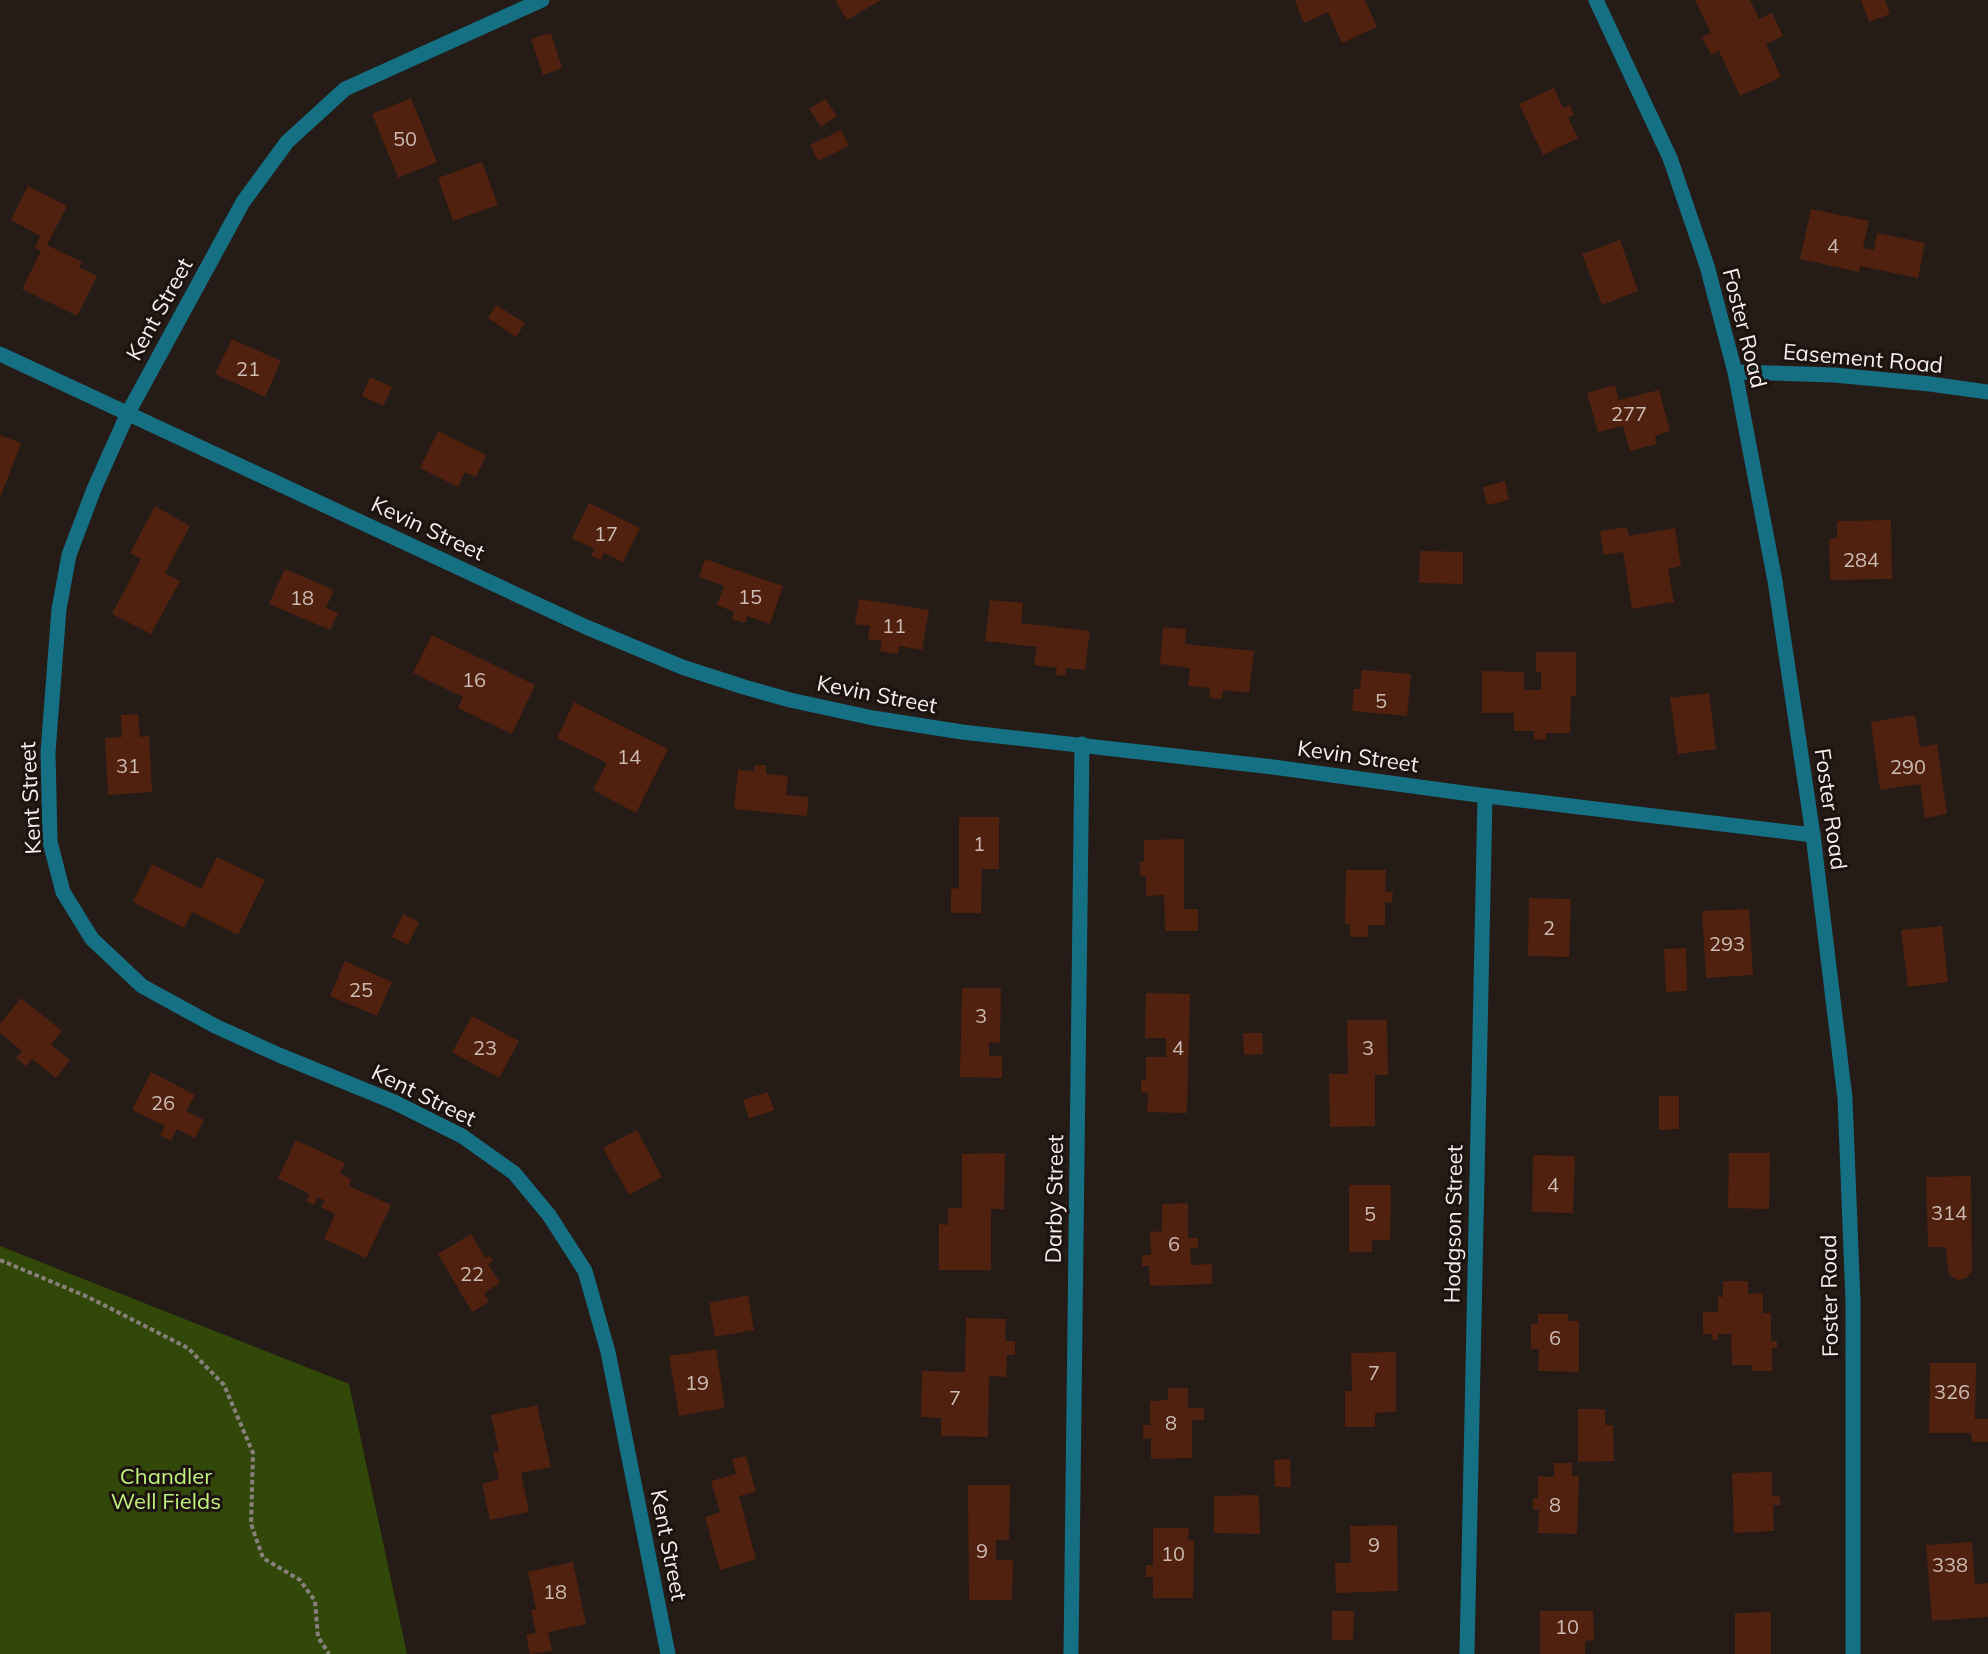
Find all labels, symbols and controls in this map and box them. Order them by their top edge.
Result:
house number: 50 [393,126,417,151]
house number: 4 [1827,233,1839,258]
street label: Kent Street [119,253,199,365]
street label: Foster Road [1717,265,1773,391]
street label: Easement Road [1782,337,1944,379]
house number: 21 [236,356,260,381]
house number: 277 [1611,401,1647,426]
street label: Kevin Street [367,490,489,567]
house number: 17 [594,521,618,546]
house number: 284 [1843,547,1879,572]
house number: 15 [738,584,762,609]
house number: 18 [290,585,314,610]
house number: 11 [882,613,906,638]
house number: 16 [462,667,486,692]
street label: Kevin Street [814,669,940,719]
house number: 5 [1375,688,1387,713]
street label: Kevin Street [1296,734,1421,778]
street label: Kent Street [13,741,47,855]
house number: 14 [617,744,641,769]
street label: Foster Road [1809,746,1853,872]
house number: 31 [116,753,140,778]
house number: 290 [1890,754,1926,779]
house number: 1 [973,831,985,856]
house number: 2 [1543,915,1555,940]
house number: 293 [1709,931,1745,956]
house number: 25 [349,977,373,1002]
house number: 3 [975,1003,987,1028]
house number: 23 [473,1035,497,1060]
house number: 4 [1172,1035,1184,1060]
house number: 3 [1362,1035,1374,1060]
street label: Kent Street [367,1058,481,1132]
house number: 26 [151,1090,175,1115]
street label: Darby Street [1039,1134,1069,1264]
street label: Hodgson Street [1438,1144,1468,1304]
house number: 4 [1547,1172,1559,1197]
house number: 314 [1931,1200,1967,1225]
house number: 5 [1364,1201,1376,1226]
house number: 6 [1168,1231,1180,1256]
street label: Foster Road [1814,1234,1844,1358]
house number: 22 [460,1261,484,1286]
house number: 6 [1549,1325,1561,1350]
house number: 7 [1368,1360,1380,1385]
house number: 19 [685,1370,709,1395]
house number: 326 [1934,1379,1970,1404]
house number: 7 [949,1385,961,1410]
house number: 8 [1165,1410,1177,1435]
park label: Chandler Well Fields [111,1462,221,1515]
street label: Kent Street [644,1487,694,1603]
house number: 8 [1549,1492,1561,1517]
house number: 9 [1368,1532,1380,1557]
house number: 9 [976,1538,988,1563]
house number: 10 [1161,1541,1185,1566]
house number: 338 [1932,1552,1968,1577]
house number: 18 [543,1579,567,1604]
house number: 10 [1555,1614,1579,1639]

